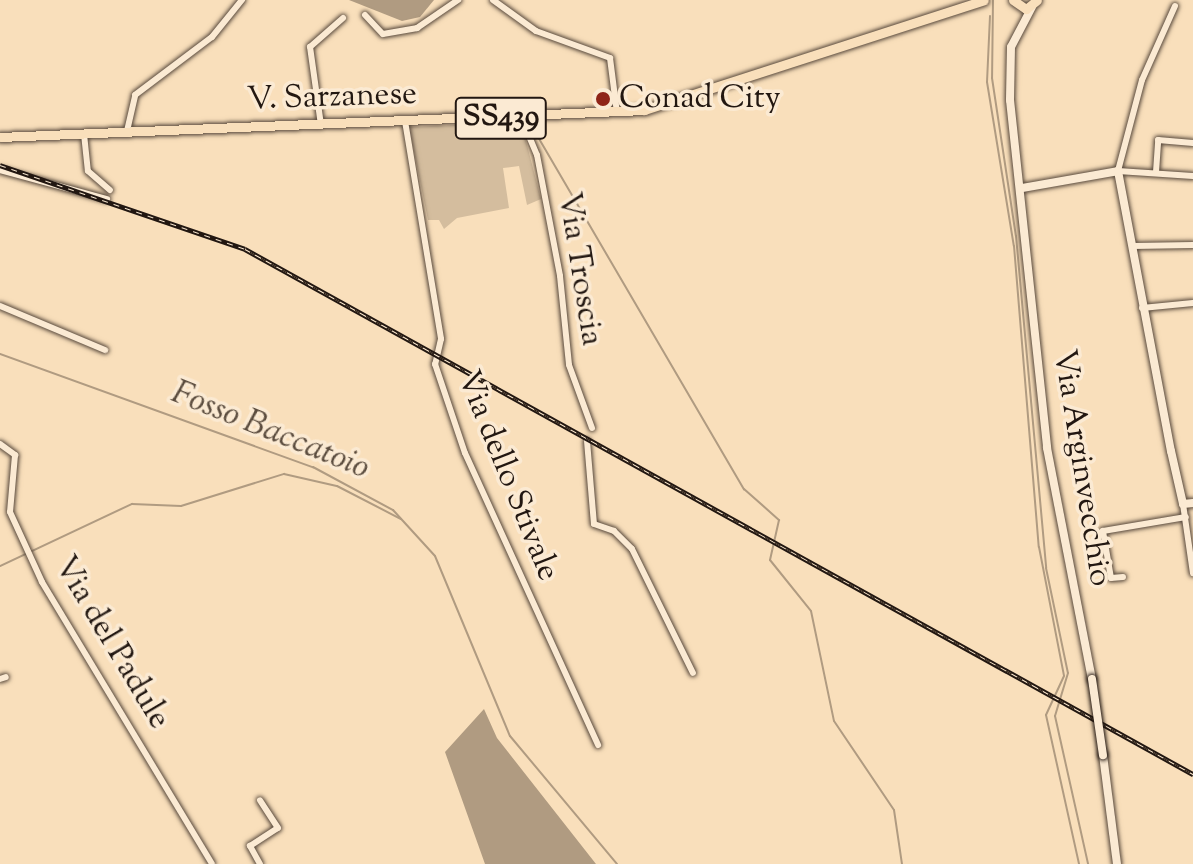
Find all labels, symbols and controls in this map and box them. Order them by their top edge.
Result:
street label: V. Sarzanese [246,76,418,120]
place label: Conad City [619,80,781,118]
marker: Conad City [594,90,612,108]
road number: SS439 [453,92,549,144]
street label: Via Troscia [548,190,610,348]
street label: Via Arginvecchio [1043,347,1119,589]
street label: Via dello Stivale [447,365,567,587]
water label: Fosso Baccatoio [165,373,375,489]
street label: Via del Padule [44,550,178,736]

